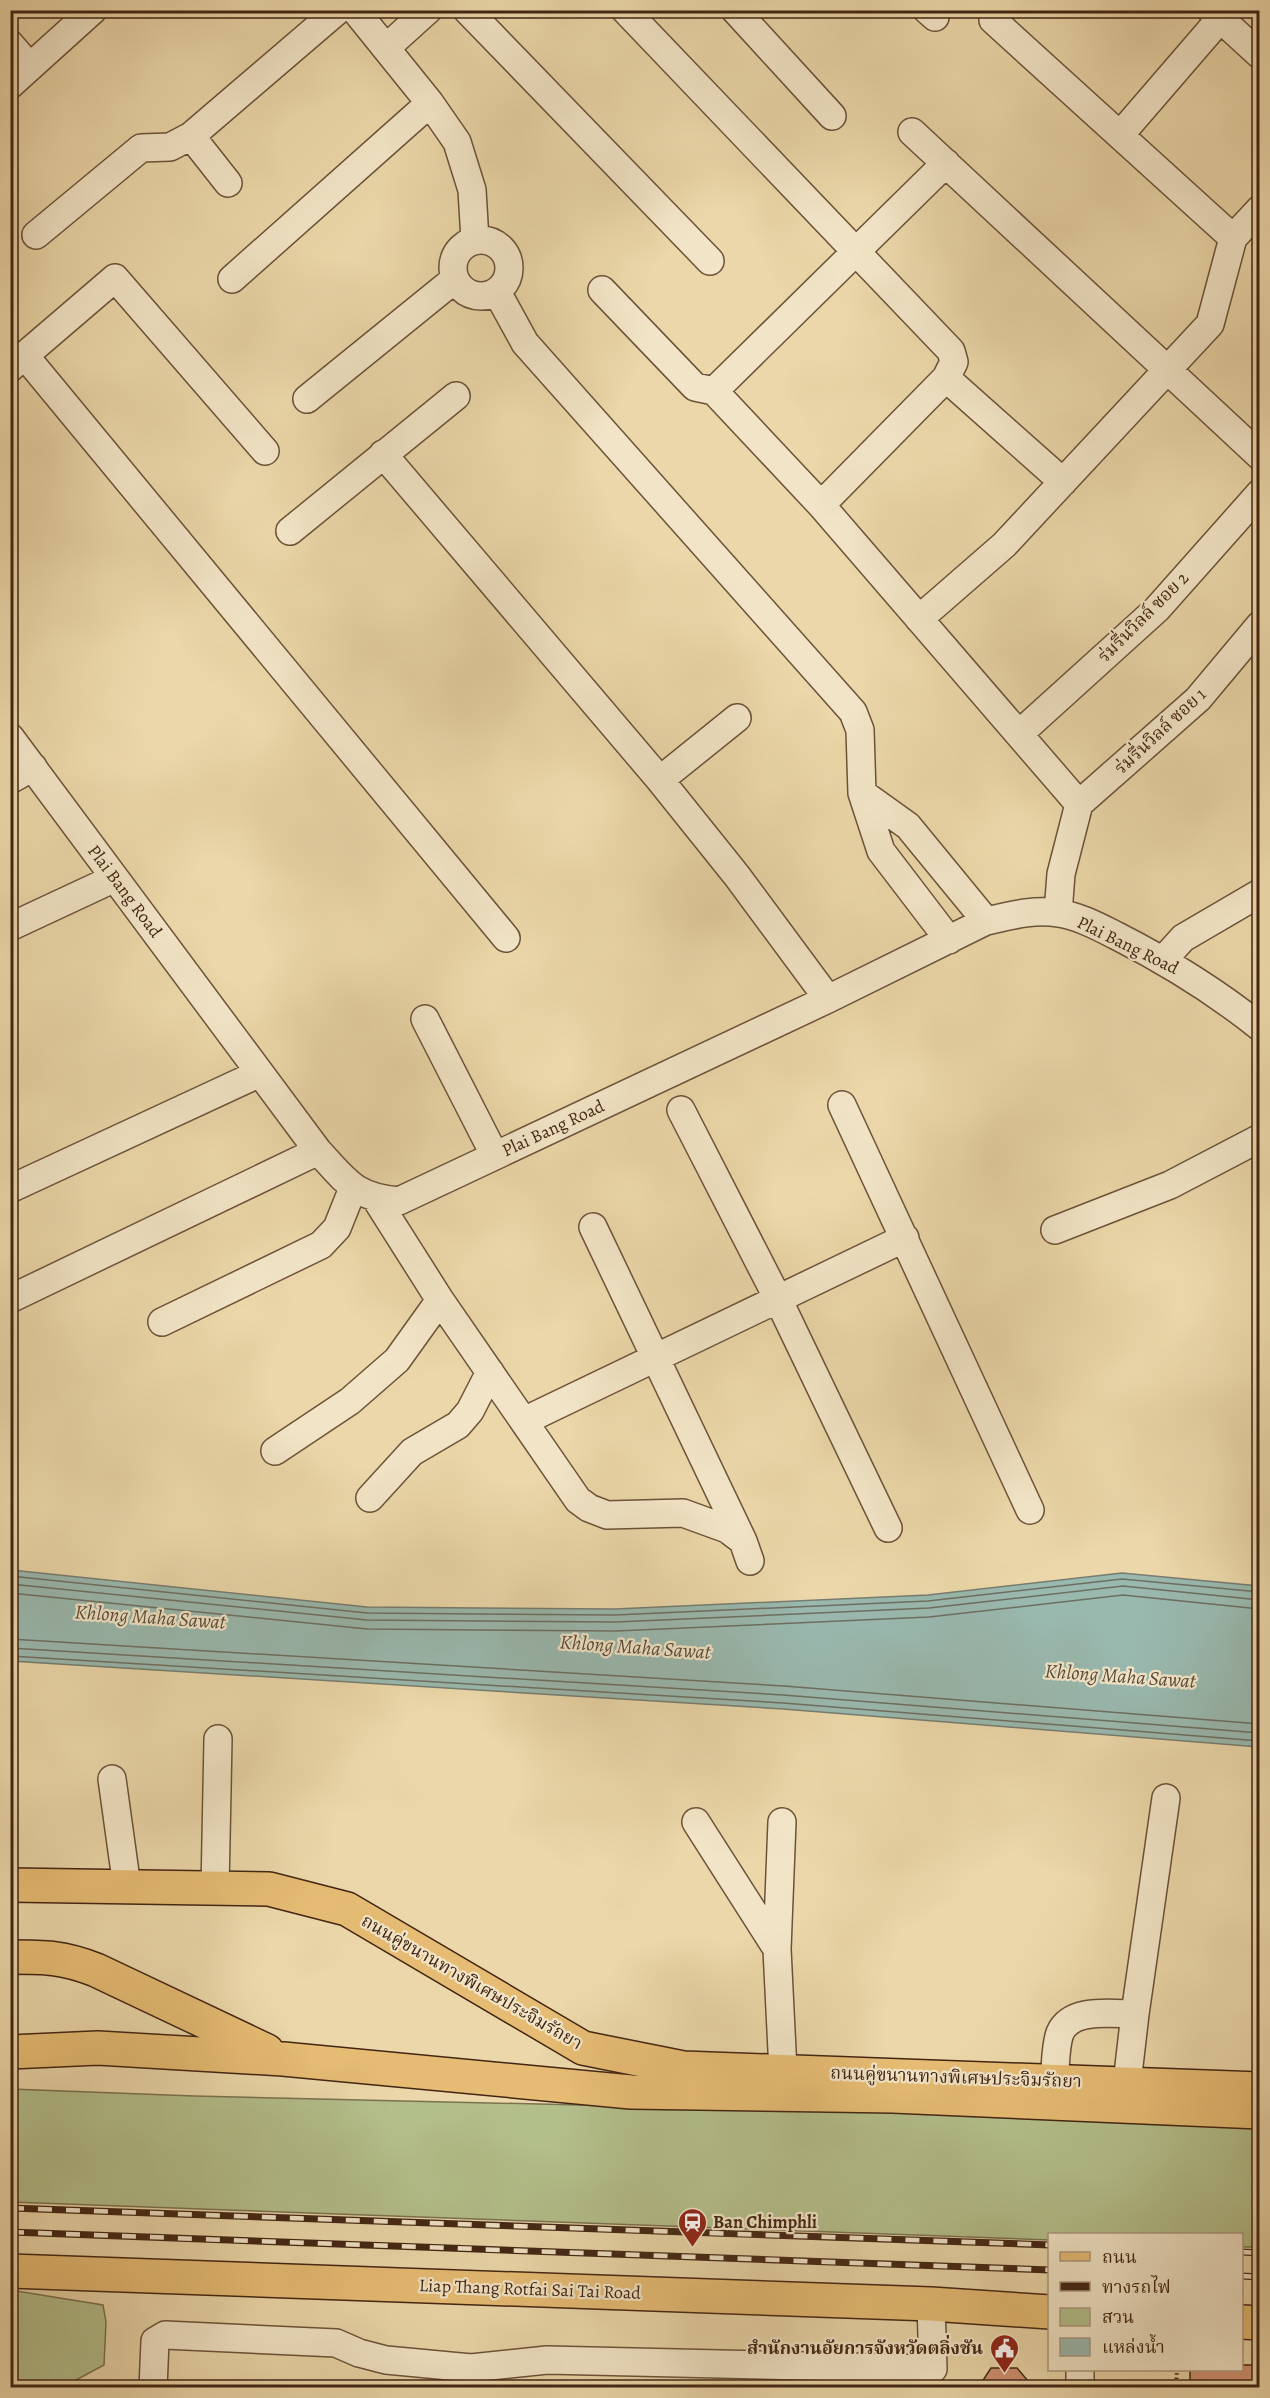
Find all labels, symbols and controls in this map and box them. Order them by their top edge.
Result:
street label: ร่มรื่นวิลล์ ซอย 2 [1091,565,1194,668]
street label: ร่มรื่นวิลล์ ซอย 1 [1108,681,1211,780]
street label: Plai Bang Road [82,840,168,943]
street label: Plai Bang Road [1073,910,1183,980]
street label: Plai Bang Road [498,1094,608,1162]
water label: Khlong Maha Sawat [74,1598,228,1636]
water label: Khlong Maha Sawat [559,1628,713,1666]
water label: Khlong Maha Sawat [1044,1657,1198,1695]
street label: ถนนคู่ขนานทางพิเศษประจิมรัถยา [357,1909,587,2055]
street label: ถนนคู่ขนานทางพิเศษประจิมรัถยา [830,2061,1082,2093]
station icon: Ban Chimphli [676,2206,708,2248]
place label: Ban Chimphli [713,2210,817,2234]
legend [1048,2233,1243,2371]
text: ถนน [1102,2245,1137,2269]
street label: Liap Thang Rotfai Sai Tai Road [419,2273,642,2305]
text: ทางรถไฟ [1102,2275,1171,2299]
text: สวน [1102,2305,1134,2329]
public building icon: สํานักงานอัยการจังหวัดตลิ่งชัน [988,2332,1020,2374]
text: แหล่งน้ำ [1102,2333,1165,2359]
place label: สํานักงานอัยการจังหวัดตลิ่งชัน [747,2334,983,2360]

